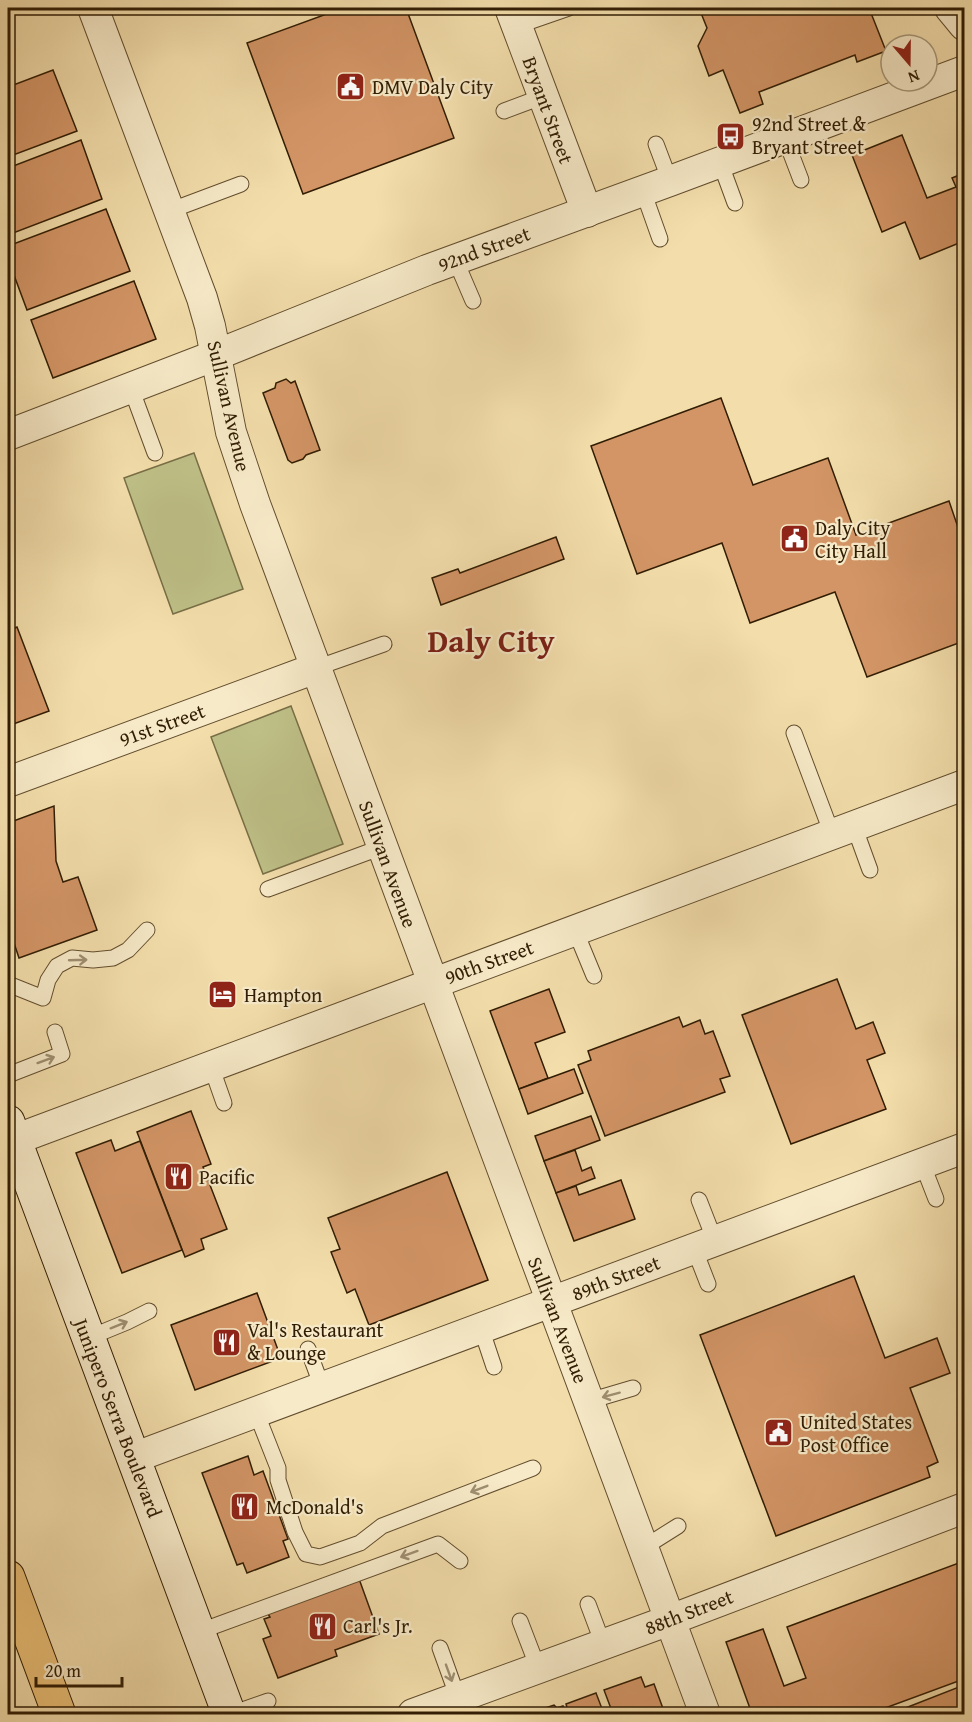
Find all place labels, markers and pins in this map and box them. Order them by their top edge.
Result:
public building icon: DMV Daly City [335,71,367,103]
place label: DMV Daly City [372,72,493,101]
place label: 92nd Street & Bryant Street [752,109,867,161]
bus stop icon: 92nd Street & Bryant Street [715,120,747,152]
place label: Daly City City Hall [815,513,890,565]
public building icon: Daly City City Hall [778,523,810,555]
hotel icon: Hampton [207,979,239,1011]
place label: Hampton [244,980,322,1009]
restaurant icon: Pacific [162,1161,194,1193]
place label: Pacific [199,1162,255,1191]
place label: Val's Restaurant & Lounge [247,1315,383,1367]
restaurant icon: Val's Restaurant & Lounge [210,1326,242,1358]
place label: United States Post Office [800,1407,912,1459]
public building icon: United States Post Office [763,1417,795,1449]
restaurant icon: McDonald's [229,1491,261,1523]
place label: McDonald's [266,1492,364,1521]
restaurant icon: Carl's Jr. [306,1610,338,1642]
place label: Carl's Jr. [343,1611,413,1640]

